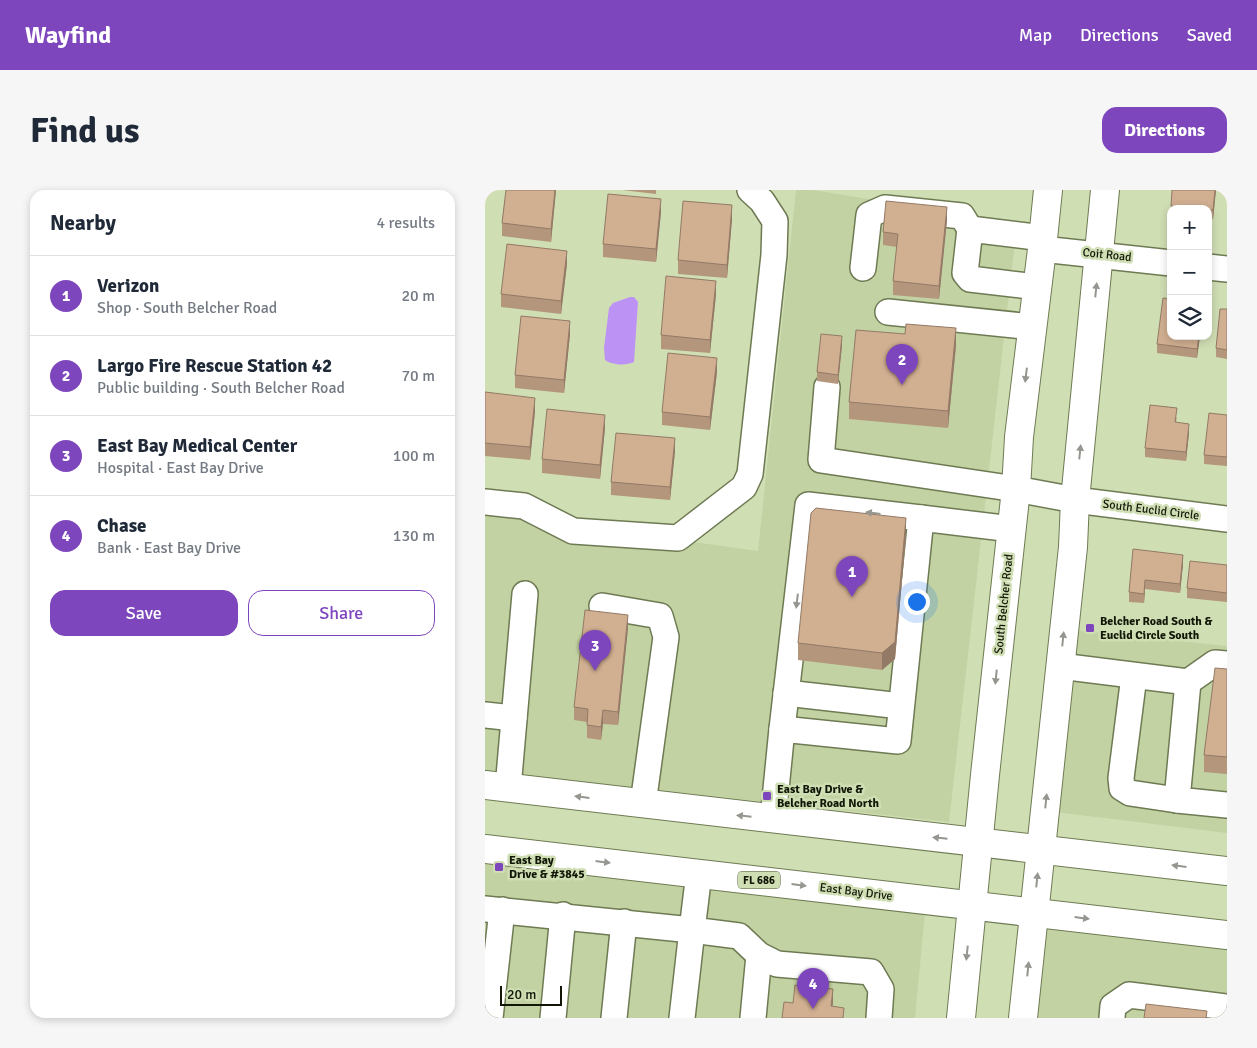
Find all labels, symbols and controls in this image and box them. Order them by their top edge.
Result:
text: Wayfind [25,20,111,50]
text: Map [1019,24,1052,46]
text: Directions [1080,24,1159,46]
text: Saved [1187,24,1232,46]
button: Directions [1102,107,1227,153]
text: Find us [30,109,140,152]
map controls [1167,205,1212,340]
button: + [1167,205,1212,250]
text: Nearby [50,210,116,236]
text: 4 results [376,213,435,233]
street label: Coit Road [1082,245,1132,265]
button: − [1167,250,1212,295]
text: Verizon [97,274,159,298]
one-way arrow [1092,282,1100,298]
text: 1 [62,286,70,306]
text: 20 m [401,286,435,306]
button: layers [1167,295,1212,340]
text: Shop · South Belcher Road [97,298,277,318]
pin: 2 [886,344,918,385]
text: Largo Fire Rescue Station 42 [97,354,332,378]
text: 2 [62,366,70,386]
text: 70 m [401,366,435,386]
one-way arrow [1022,368,1030,384]
text: Public building · South Belcher Road [97,378,345,398]
text: East Bay Medical Center [97,434,297,458]
one-way arrow [1076,444,1084,460]
text: 3 [62,446,70,466]
text: 100 m [393,446,435,466]
text: Hospital · East Bay Drive [97,458,264,478]
street label: South Euclid Circle [1102,497,1200,523]
one-way arrow [865,508,881,516]
text: Chase [97,514,147,538]
text: 4 [62,526,70,546]
text: 130 m [393,526,435,546]
text: Bank · East Bay Drive [97,538,241,558]
street label: South Belcher Road [991,553,1017,655]
pin: 1 [836,556,868,597]
your location [904,589,930,615]
button: Save [50,590,238,636]
button: Share [248,590,435,636]
one-way arrow [793,593,801,609]
place label: Belcher Road South & Euclid Circle South [1100,614,1212,643]
marker: Belcher Road South & Euclid Circle South [1084,622,1096,634]
pin: 3 [579,630,611,671]
one-way arrow [1059,631,1067,647]
one-way arrow [992,669,1000,685]
place label: East Bay Drive & Belcher Road North [777,782,880,811]
marker: East Bay Drive & Belcher Road North [761,790,773,802]
one-way arrow [1042,792,1050,808]
one-way arrow [574,793,590,801]
one-way arrow [735,811,751,819]
one-way arrow [932,834,948,842]
place label: East Bay Drive & #3845 [509,853,585,882]
one-way arrow [595,858,611,866]
marker: East Bay Drive & #3845 [493,861,505,873]
one-way arrow [1170,862,1186,870]
road number: FL 686 [738,872,780,888]
one-way arrow [1033,872,1041,888]
street label: East Bay Drive [819,880,893,904]
one-way arrow [791,881,807,889]
one-way arrow [1074,914,1090,922]
one-way arrow [963,945,971,961]
one-way arrow [1024,961,1032,977]
pin: 4 [797,968,829,1009]
scale bar [500,983,563,1006]
text: 20 m [507,986,536,1003]

